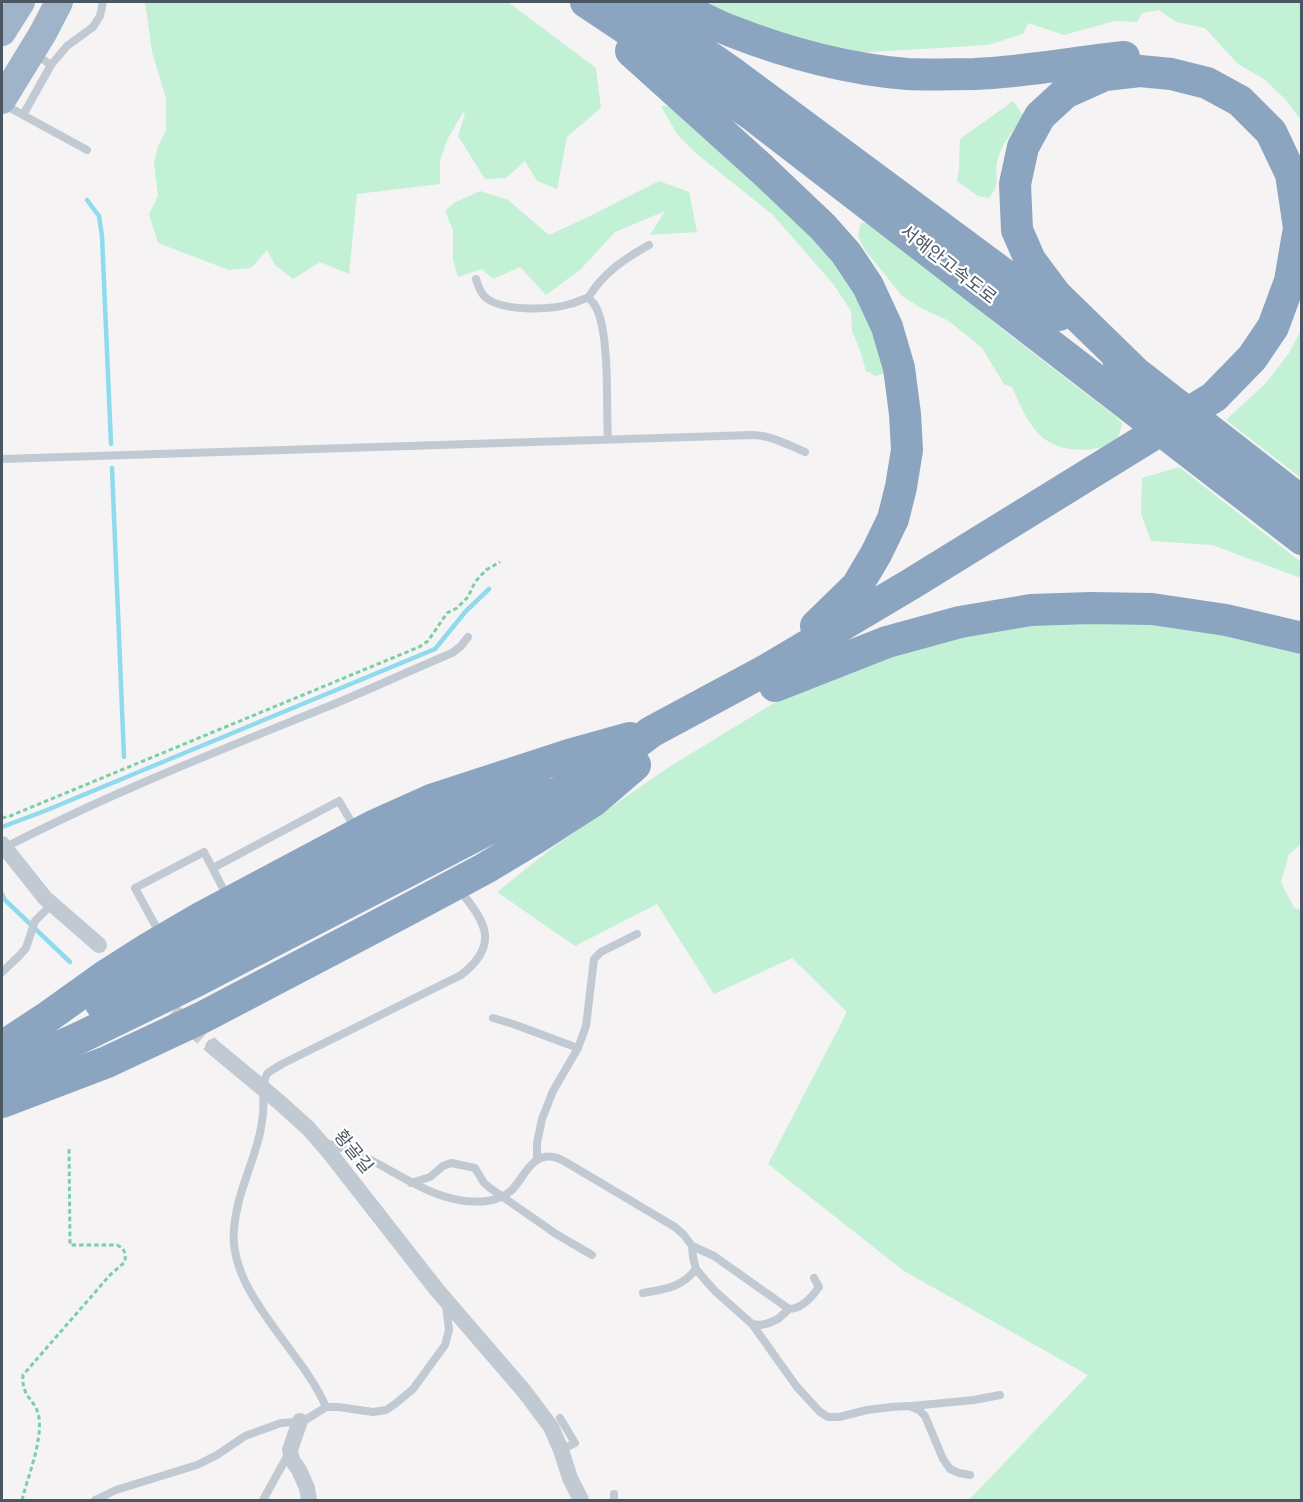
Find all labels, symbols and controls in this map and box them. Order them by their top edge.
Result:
street label: 서해안고속도로 [896,221,1000,309]
street label: 황골길 [329,1126,377,1178]

